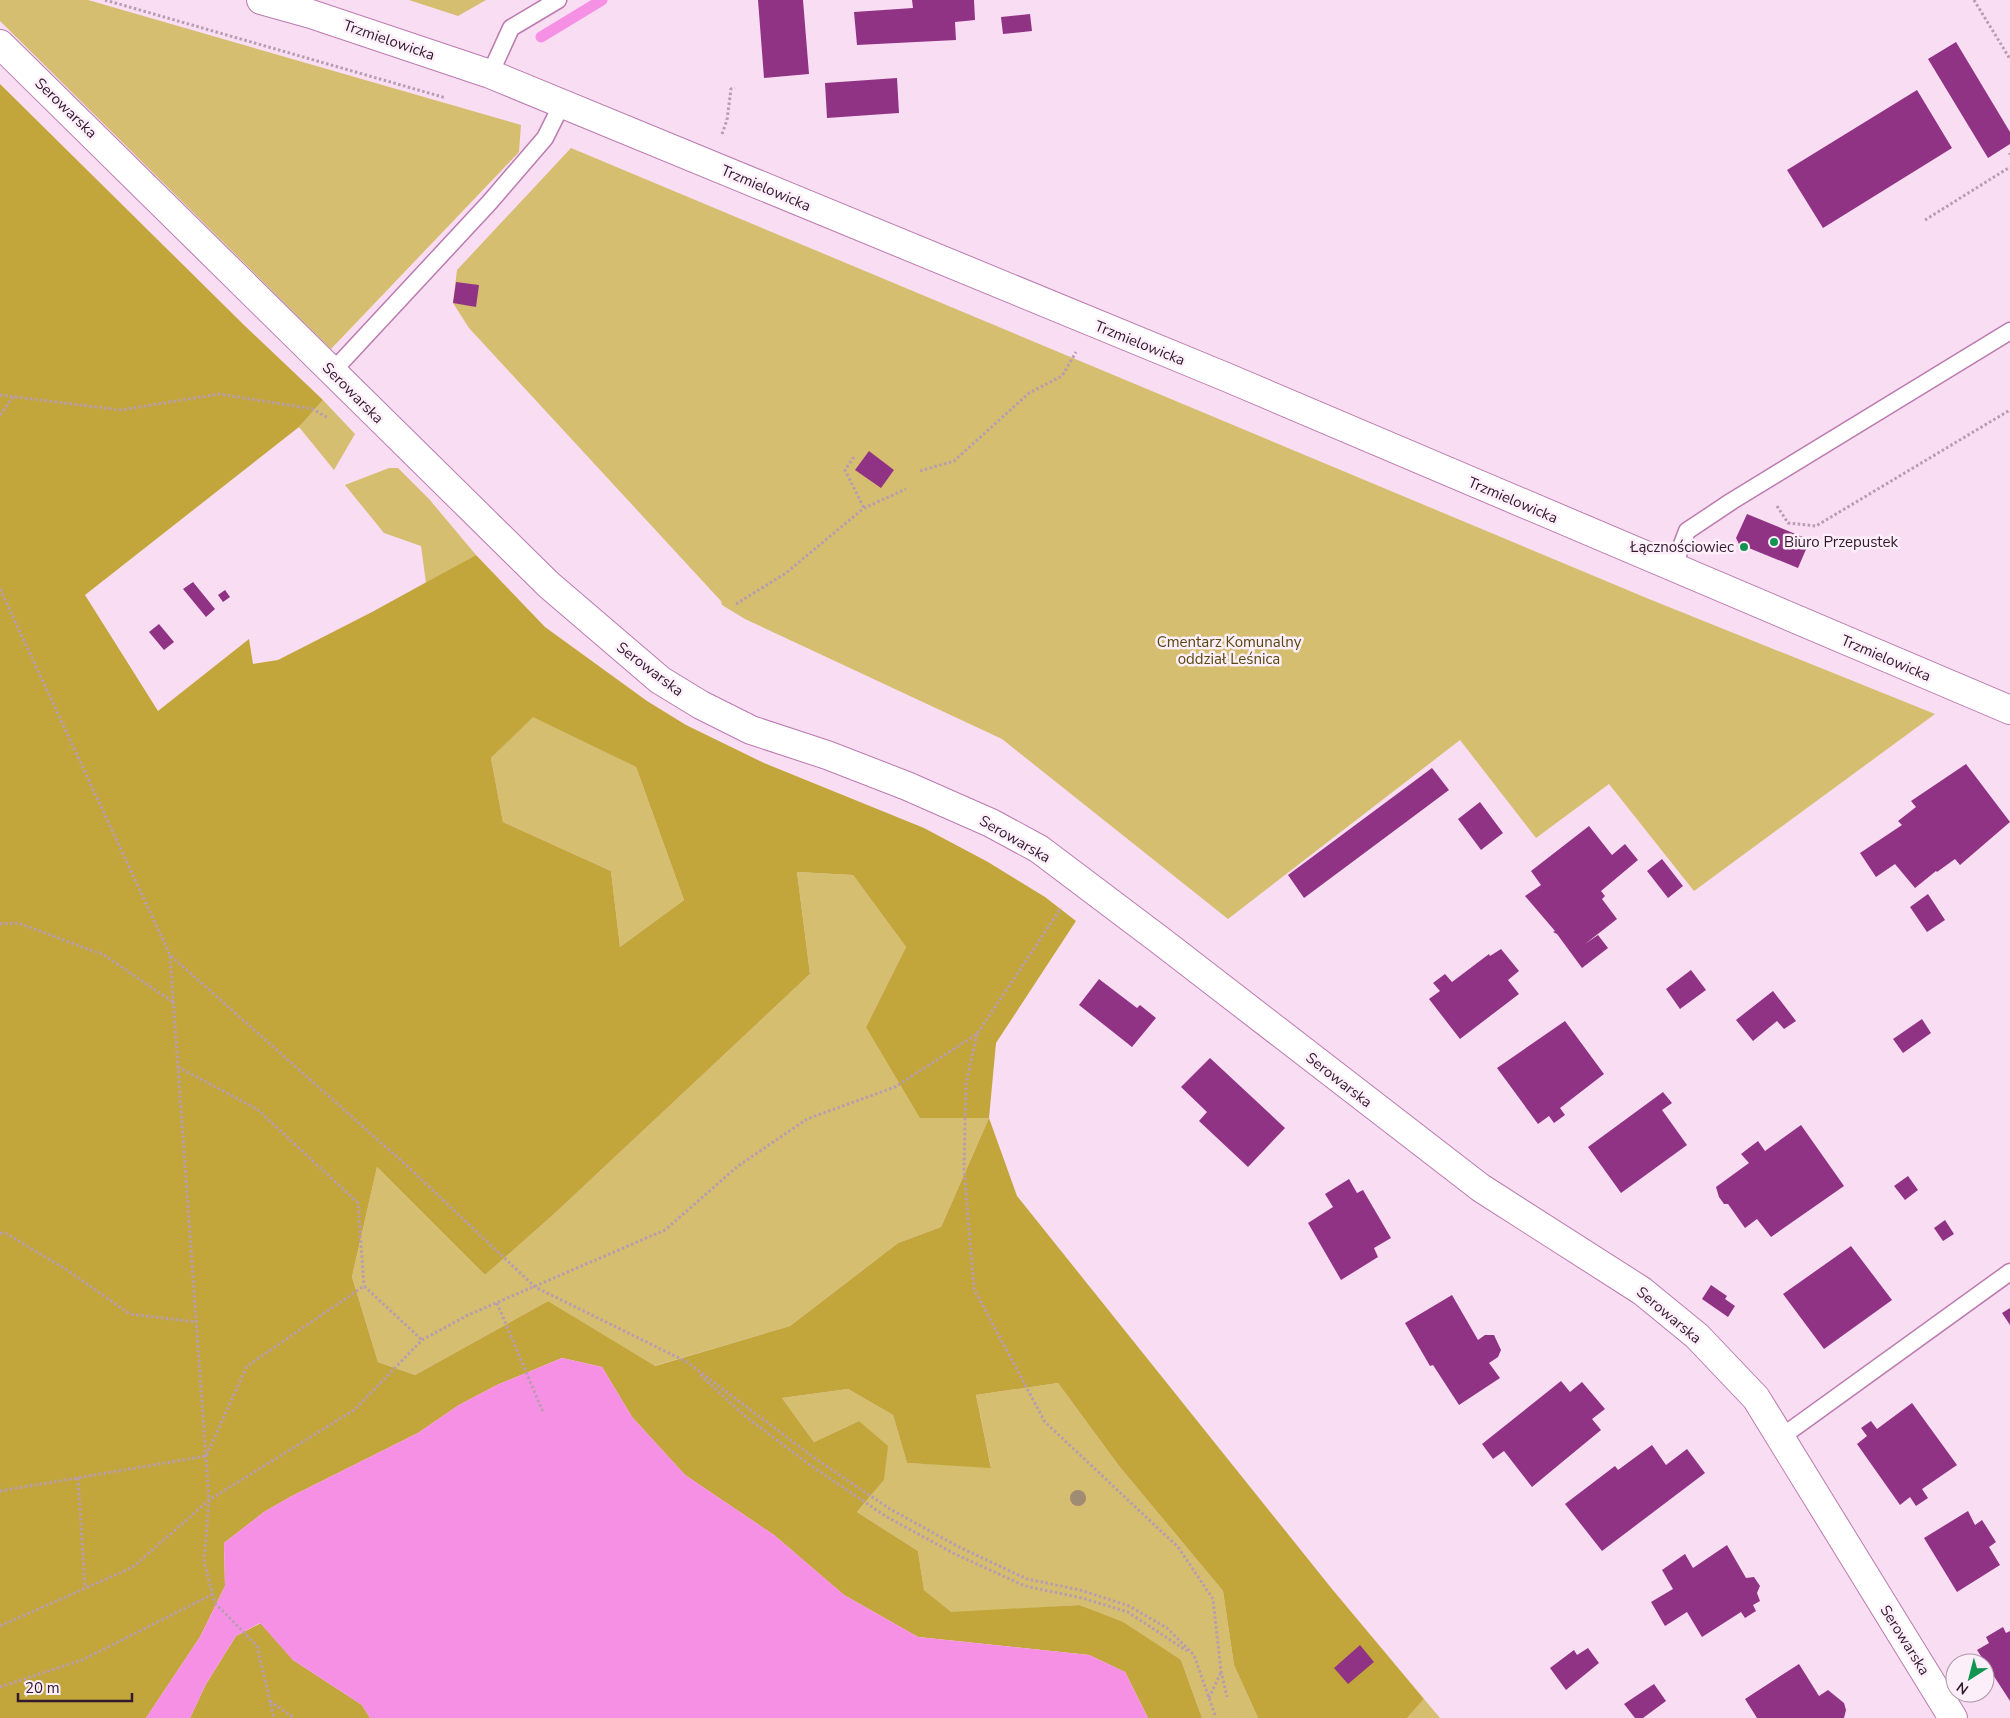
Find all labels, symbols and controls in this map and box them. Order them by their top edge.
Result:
street label: Trzmielowicka [341,15,437,65]
street label: Serowarska [31,73,101,143]
street label: Trzmielowicka [718,160,814,216]
street label: Trzmielowicka [1092,316,1188,370]
street label: Serowarska [318,358,388,428]
street label: Trzmielowicka [1465,472,1561,528]
place label: Biuro Przepustek [1784,532,1898,552]
marker: Biuro Przepustek [1768,536,1780,548]
place label: Łącznościowiec [1629,537,1734,557]
marker: Łącznościowiec [1738,541,1750,553]
street label: Trzmielowicka [1838,630,1934,686]
park label: Cmentarz Komunalny oddział Leśnica [1157,632,1302,669]
street label: Serowarska [612,637,688,701]
street label: Serowarska [976,811,1054,867]
street label: Serowarska [1302,1048,1376,1112]
street label: Serowarska [1632,1282,1706,1348]
street label: Serowarska [1876,1601,1934,1679]
north arrow [1945,1653,1995,1703]
scale bar [18,1670,131,1702]
text: N [1953,1677,1972,1699]
text: 20 m [25,1678,60,1698]

